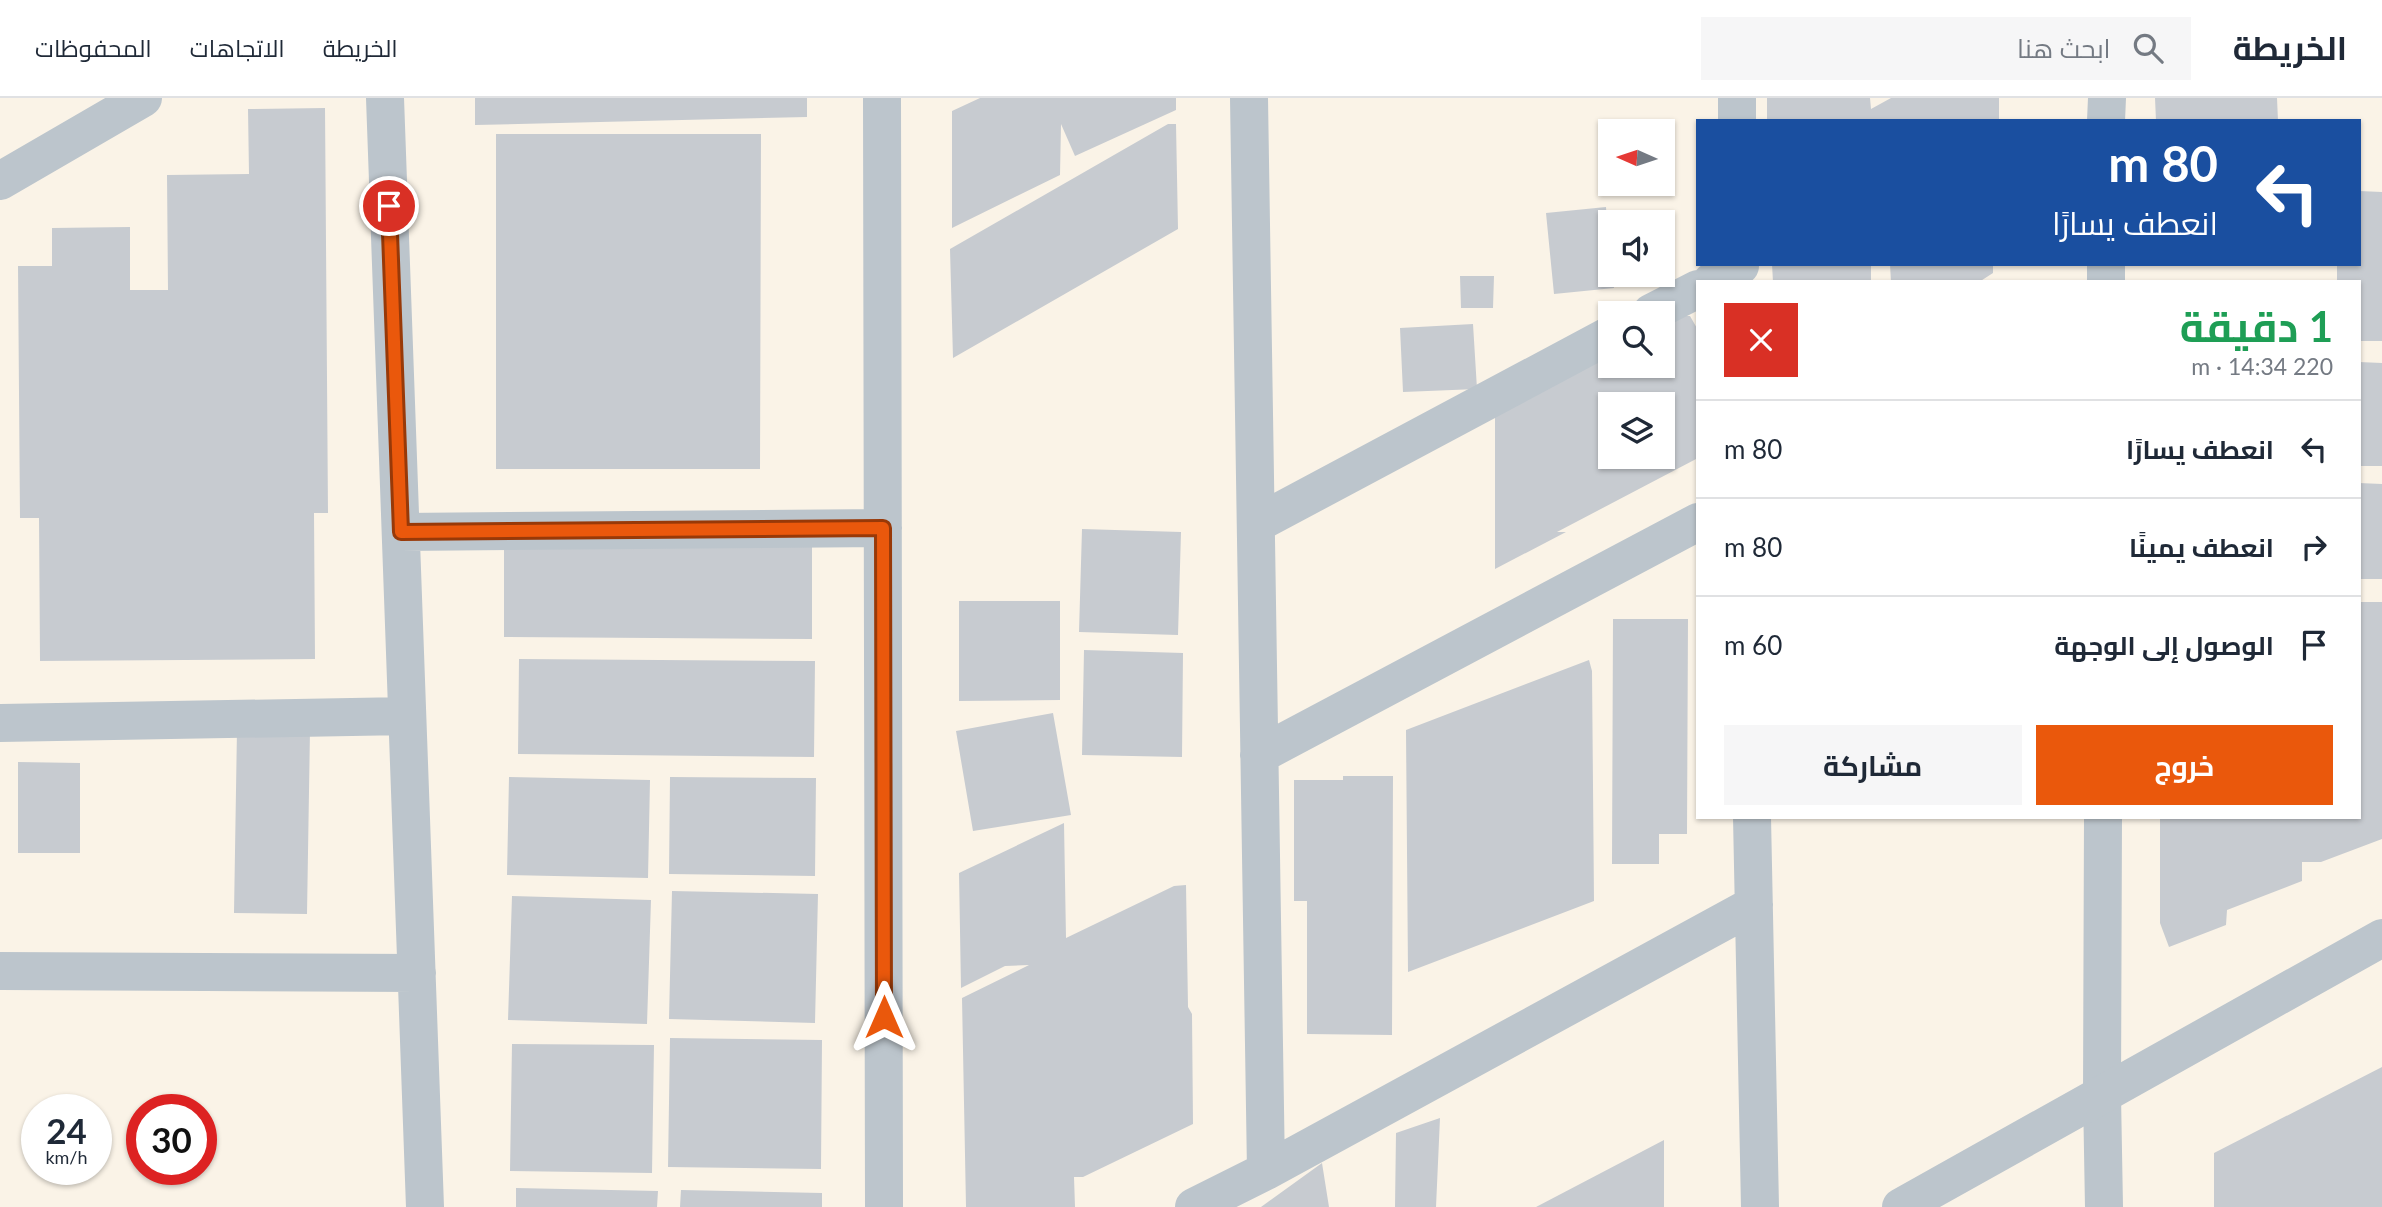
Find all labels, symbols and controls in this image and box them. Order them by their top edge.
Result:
search box [1701,17,2191,80]
text: الخريطة [2233,27,2347,67]
icon: search [2129,29,2167,67]
text: ابحث هنا [2017,32,2111,64]
text: المحفوظات [35,33,152,62]
text: الاتجاهات [190,33,285,62]
text: الخريطة [323,33,398,62]
north arrow [1598,119,1675,196]
map controls [1598,119,1675,469]
text: 80 m [2108,134,2218,192]
icon: left [2242,147,2333,238]
pin [359,176,419,236]
icon: arrive [370,187,408,225]
text: انعطف يسارًا [2052,203,2218,242]
button: sound [1598,210,1675,287]
button: search [1598,301,1675,378]
text: 1 دقيقة [2180,301,2333,351]
button: close [1724,303,1798,377]
text: 220 m · 14:34 [2191,352,2333,380]
button: layers [1598,392,1675,469]
icon: left [2295,430,2333,468]
text: 80 m [1724,433,1782,465]
text: انعطف يسارًا [2126,433,2274,465]
icon: right [2295,528,2333,566]
text: 80 m [1724,531,1782,563]
text: انعطف يمينًا [2129,531,2274,563]
icon: arrive [2295,626,2333,664]
text: 60 m [1724,629,1782,661]
text: الوصول إلى الوجهة [2054,629,2274,661]
button: مشاركة [1724,725,2022,805]
button: خروج [2036,725,2333,805]
position arrow [847,980,921,1054]
speed limit sign: 30 [126,1094,217,1185]
text: 24 [46,1109,87,1151]
text: km/h [45,1146,88,1168]

